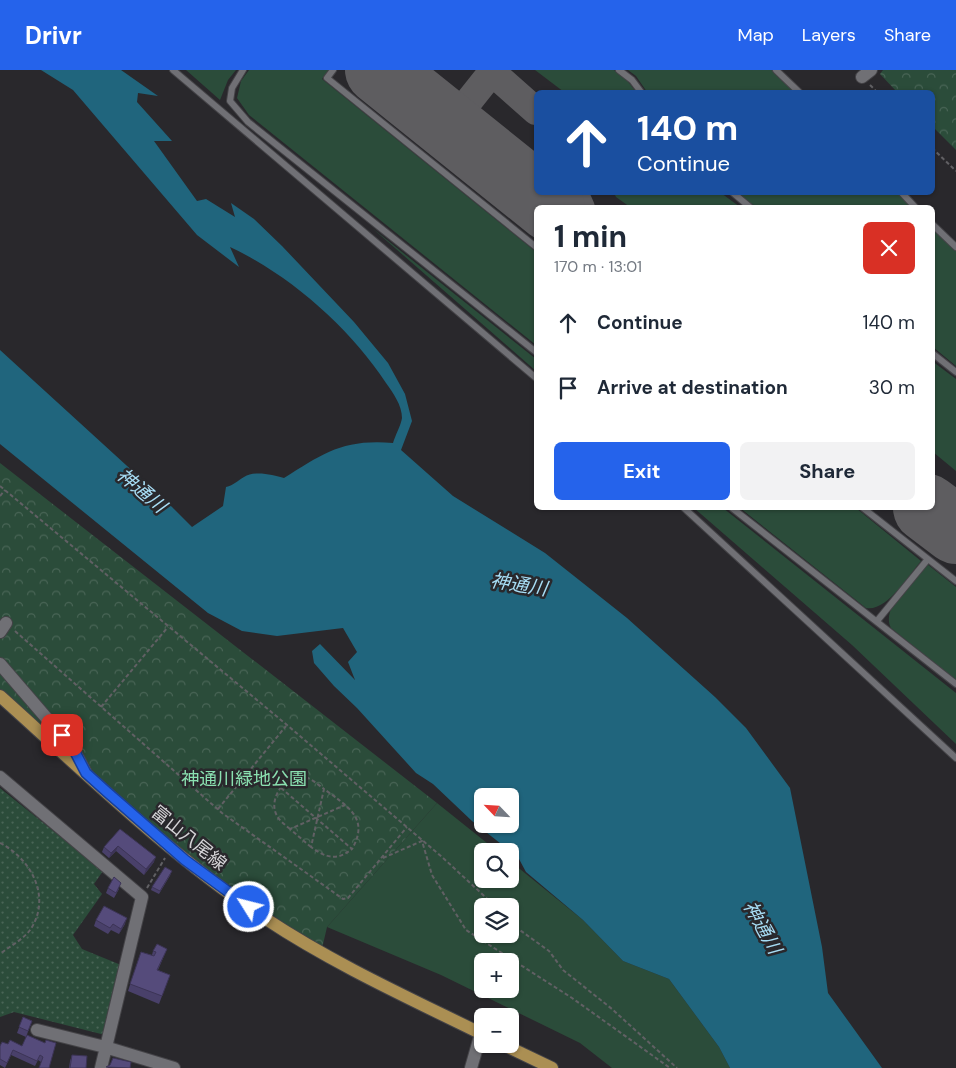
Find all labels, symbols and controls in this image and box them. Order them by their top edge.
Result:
text: Drivr [25,20,82,51]
text: Map [738,23,774,47]
text: Layers [802,23,856,47]
text: Share [884,23,931,47]
text: 140 m [637,105,738,151]
icon: ahead [554,110,619,175]
text: Continue [637,149,730,178]
text: 1 min [554,217,627,256]
button: close [863,222,915,274]
text: 170 m · 13:01 [554,256,642,277]
icon: ahead [554,309,582,337]
text: Continue [597,310,683,335]
text: 140 m [863,310,915,335]
icon: arrive [554,374,582,402]
text: Arrive at destination [597,375,788,400]
text: 30 m [869,375,915,400]
button: Exit [554,442,730,500]
button: Share [740,442,915,500]
water label: 神通川 [112,462,173,520]
water label: 神通川 [489,568,551,602]
pin [41,714,83,756]
icon: arrive [48,721,76,749]
park label: 神通川緑地公園 [181,767,307,791]
north arrow [474,788,519,832]
map controls [474,788,519,1053]
street label: 富山八尾線 [146,800,232,876]
button: search [474,843,519,888]
position arrow [222,880,274,932]
water label: 神通川 [738,896,788,960]
button: layers [474,898,519,943]
button: + [474,953,519,998]
button: − [474,1008,519,1053]

